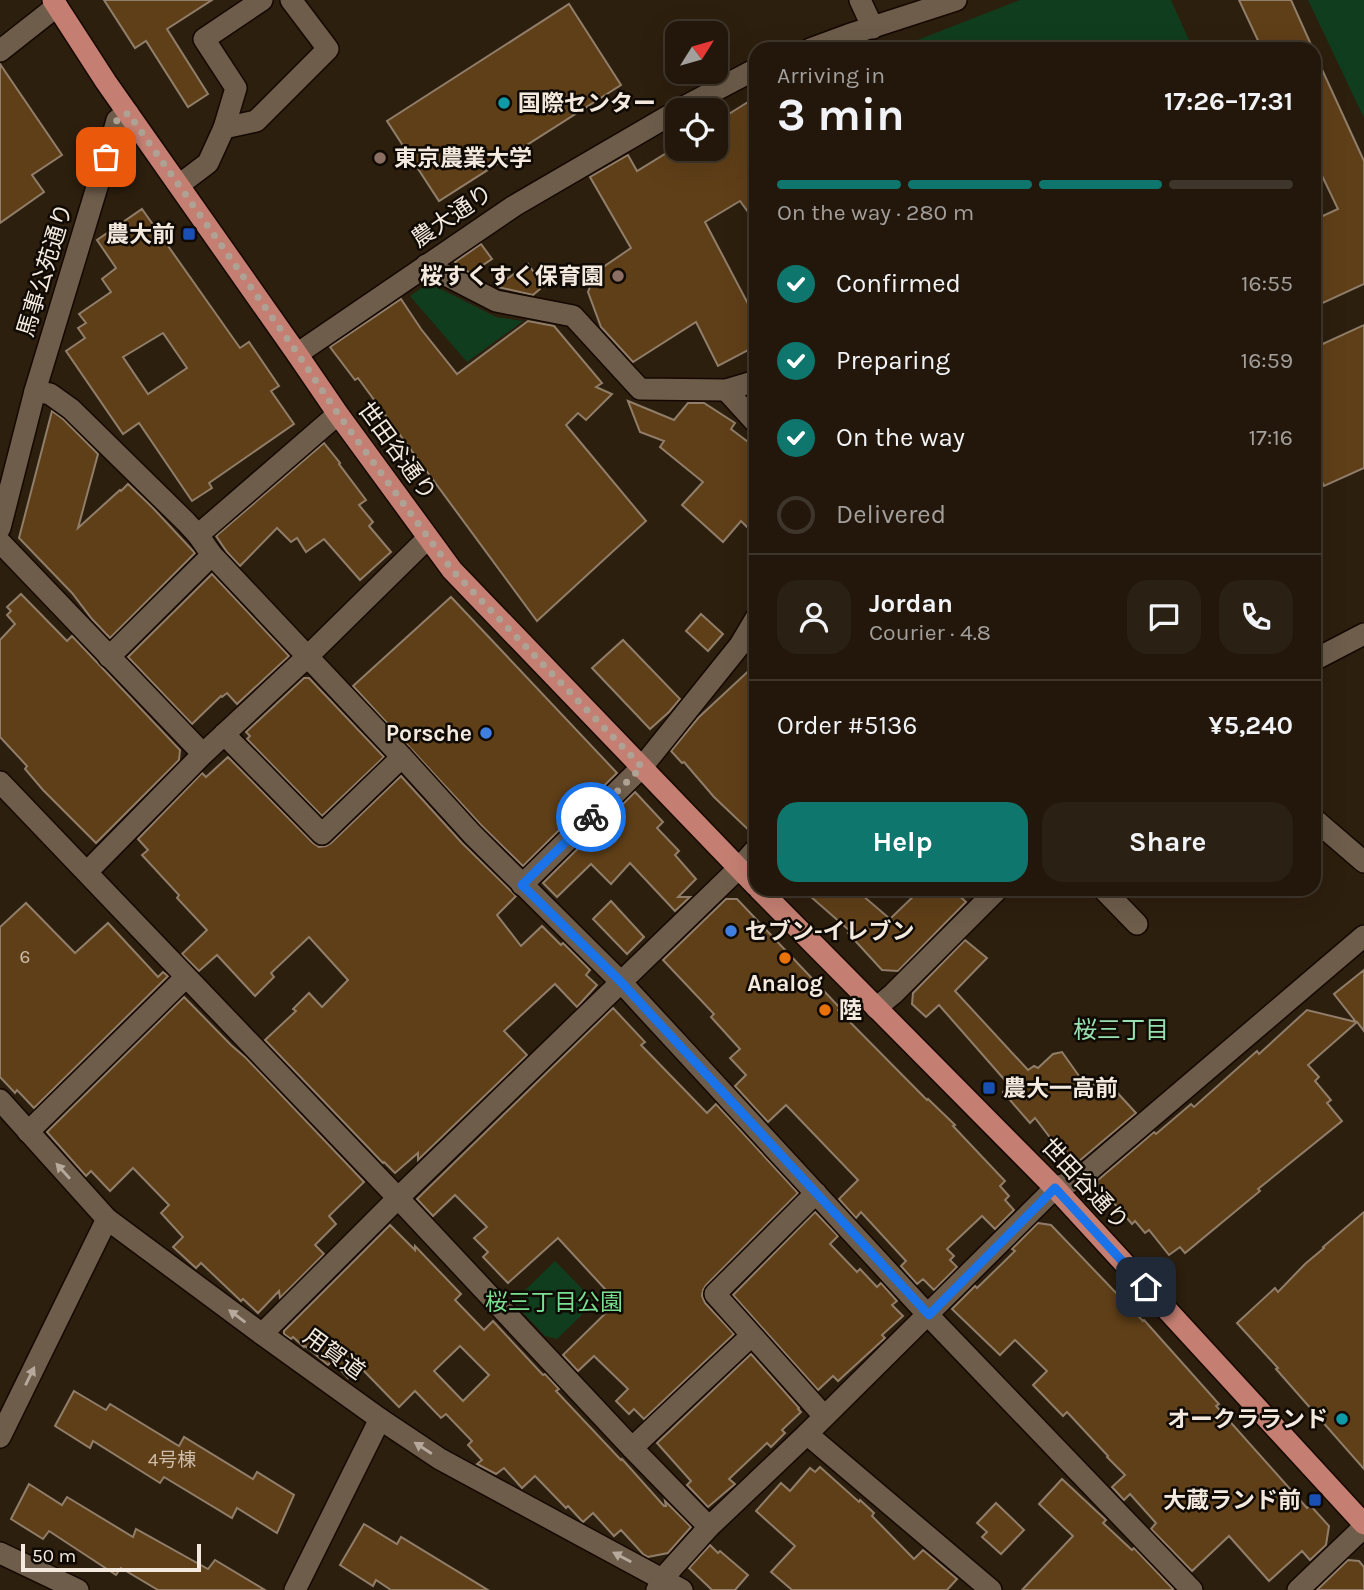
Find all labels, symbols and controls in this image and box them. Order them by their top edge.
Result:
north arrow [665,21,728,84]
map controls [665,21,728,161]
text: Arriving in [777,62,885,89]
text: 17:26–17:31 [1164,86,1293,117]
text: 3 min [777,88,905,142]
place label: 国際センター [518,90,656,117]
marker: 国際センター [496,95,512,111]
button: locate [665,98,728,161]
pin [76,127,136,187]
icon: bag [87,138,125,176]
place label: 東京農業大学 [394,145,532,172]
marker: 東京農業大学 [372,150,388,166]
street label: 農大通り [406,179,498,253]
text: On the way · 280 m [777,199,974,226]
street label: 馬事公苑通り [12,200,78,340]
place label: 農大前 [106,221,175,248]
marker: 農大前 [181,226,197,242]
place label: 桜すくすく保育園 [420,263,604,290]
icon: check [777,265,815,303]
marker: 桜すくすく保育園 [610,268,626,284]
text: Confirmed [836,268,961,299]
text: 16:55 [1241,270,1293,297]
icon: check [777,342,815,380]
text: Preparing [836,345,950,376]
text: 16:59 [1241,347,1293,374]
street label: 世田谷通り [352,397,442,505]
icon: check [777,419,815,457]
text: On the way [836,422,965,453]
text: 17:16 [1249,424,1293,451]
text: Delivered [836,499,946,530]
button: person [777,580,851,654]
button: chat [1127,580,1201,654]
button: phone [1219,580,1293,654]
text: Jordan [869,588,953,619]
text: Courier · 4.8 [869,619,991,646]
text: Order #5136 [777,710,917,741]
text: ¥5,240 [1208,710,1293,741]
place label: Porsche [386,720,472,747]
marker: Porsche [478,725,494,741]
courier [556,782,626,852]
icon: bike [572,798,610,836]
button: Help [777,802,1028,882]
button: Share [1042,802,1293,882]
place label: セブン-イレブン [745,918,915,945]
marker: セブン-イレブン [723,923,739,939]
house number: 6 [20,946,30,968]
marker: Analog [777,950,793,966]
place label: Analog [747,970,823,997]
place label: 陸 [839,997,862,1024]
marker: 陸 [817,1002,833,1018]
district label: 桜三丁目 [1073,1016,1169,1044]
place label: 農大一高前 [1003,1075,1118,1102]
marker: 農大一高前 [981,1080,997,1096]
street label: 世田谷通り [1036,1133,1134,1235]
one-way arrow [56,1163,72,1180]
pin [1116,1257,1176,1317]
icon: home [1127,1268,1165,1306]
park label: 桜三丁目公園 [485,1289,623,1316]
one-way arrow [228,1309,246,1323]
street label: 用賀道 [298,1323,370,1385]
one-way arrow [24,1366,36,1386]
place label: オークラランド [1167,1406,1328,1433]
marker: オークラランド [1334,1411,1350,1427]
one-way arrow [413,1441,433,1454]
house number: 4号棟 [148,1449,196,1471]
place label: 大蔵ランド前 [1163,1487,1301,1514]
marker: 大蔵ランド前 [1307,1492,1323,1508]
scale bar [21,1541,201,1573]
text: 50 m [32,1545,76,1567]
one-way arrow [612,1551,632,1563]

